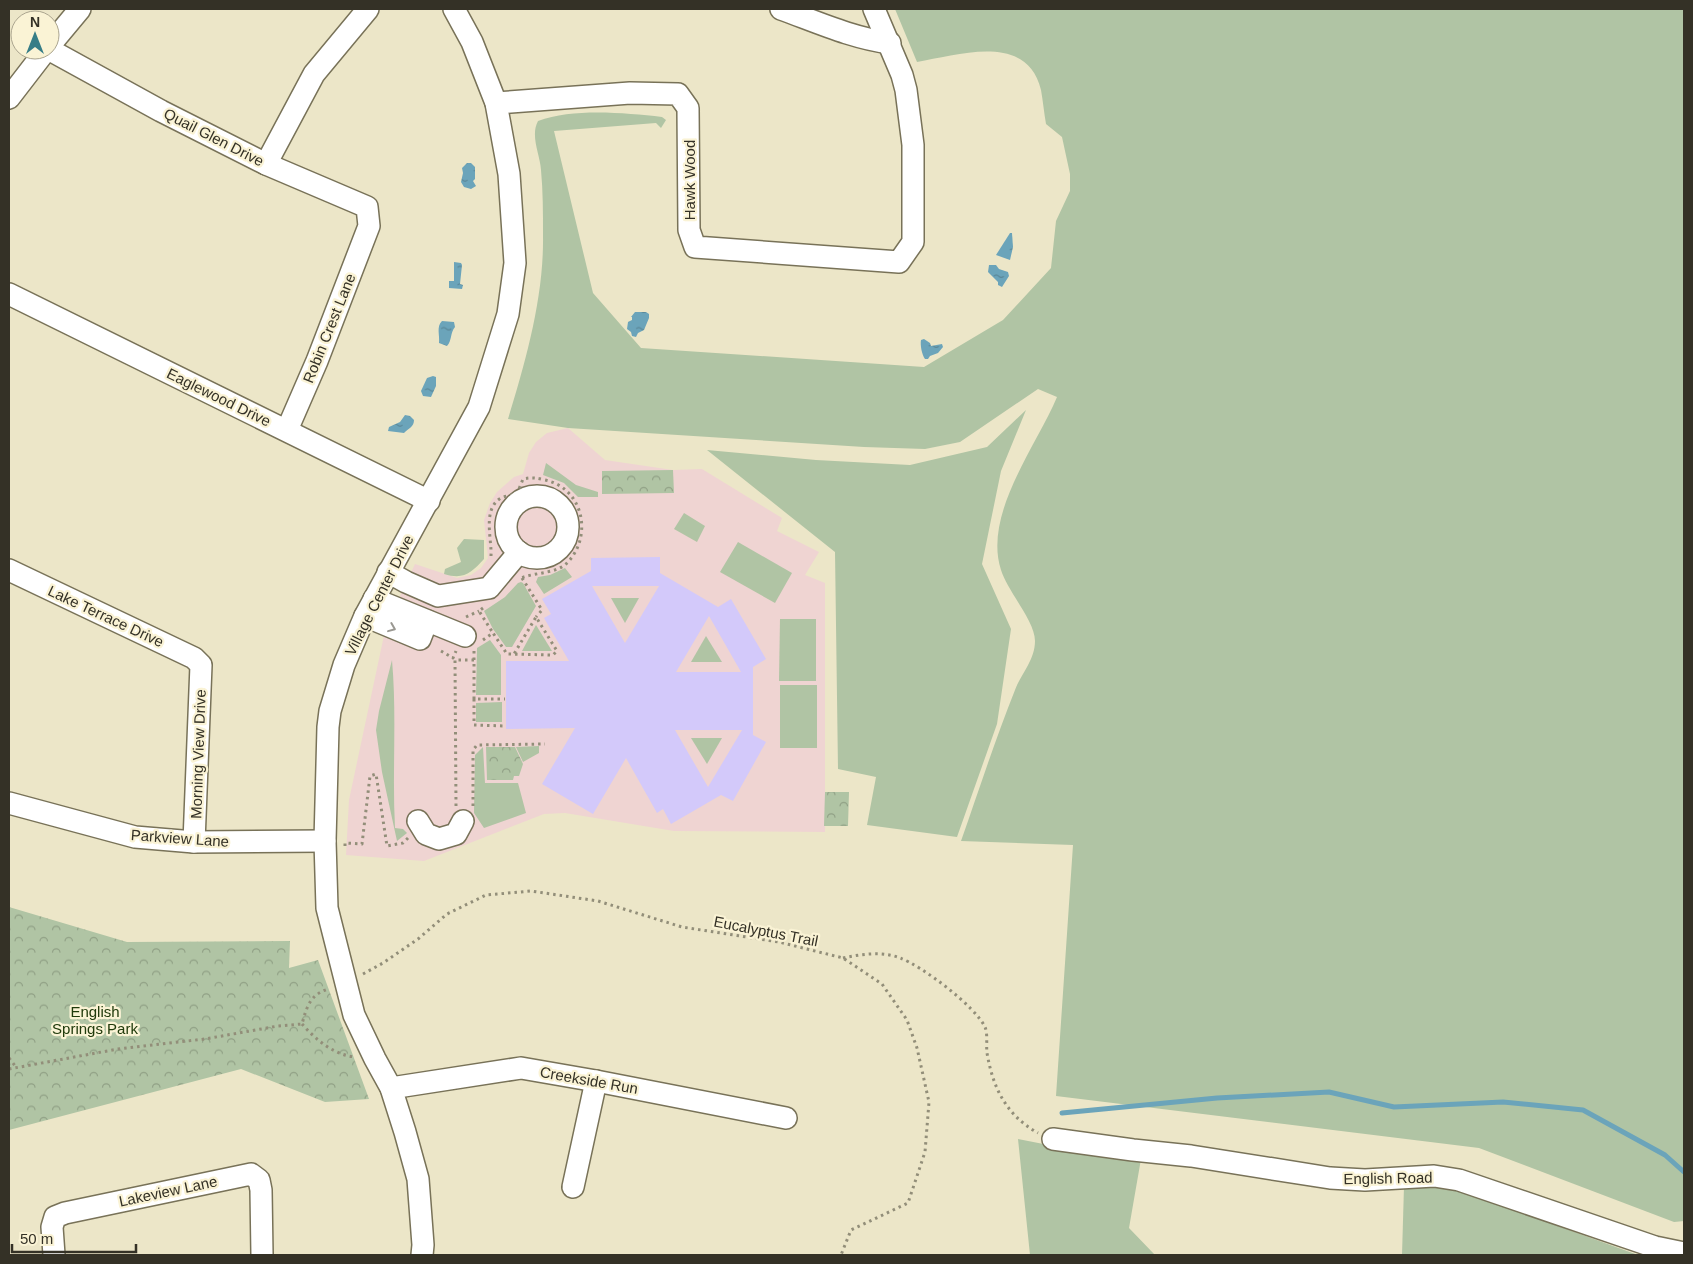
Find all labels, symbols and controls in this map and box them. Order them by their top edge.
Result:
north arrow [10,10,60,60]
text: N [30,14,40,30]
street label: Quail Glen Drive [161,104,267,170]
street label: Hawk Wood [681,140,698,220]
street label: Robin Crest Lane [299,271,359,385]
street label: Eaglewood Drive [164,365,274,429]
street label: Village Center Drive [341,532,417,658]
street label: Lake Terrace Drive [45,582,167,650]
one-way arrow [387,622,396,632]
street label: Morning View Drive [187,689,209,819]
street label: Parkview Lane [130,826,230,850]
street label: Eucalyptus Trail [712,913,820,949]
park label: English Springs Park [52,1003,138,1037]
street label: Creekside Run [539,1063,639,1097]
street label: English Road [1343,1169,1433,1187]
street label: Lakeview Lane [117,1172,219,1210]
scale bar [12,1222,136,1254]
text: 50 m [20,1230,53,1247]

